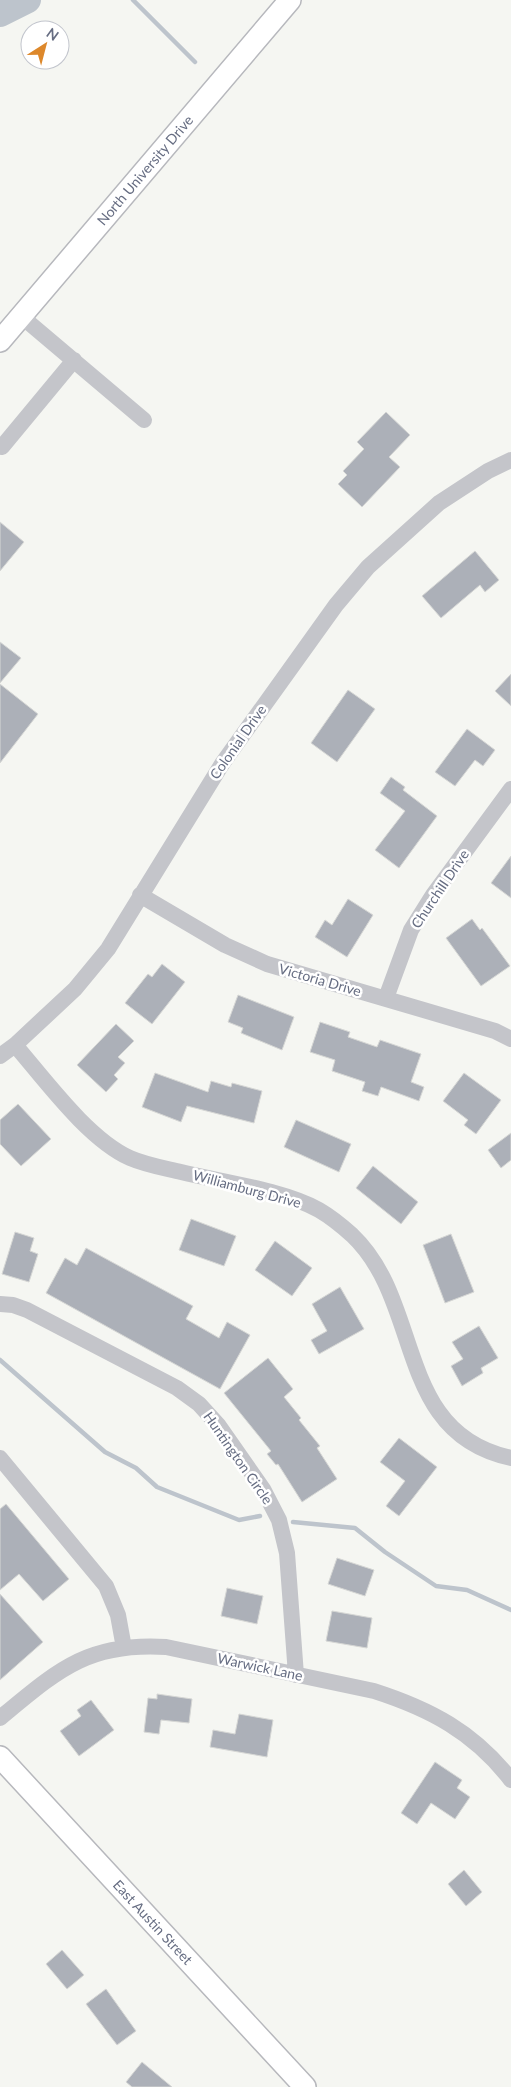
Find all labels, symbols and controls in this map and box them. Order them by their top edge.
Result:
north arrow [20,20,70,70]
text: N [44,24,62,44]
street label: North University Drive [93,112,196,229]
street label: Colonial Drive [206,701,269,782]
street label: Churchill Drive [407,846,472,931]
street label: Victoria Drive [277,960,363,999]
street label: Williamburg Drive [191,1166,303,1211]
street label: Huntington Circle [200,1408,277,1507]
street label: Warwick Lane [216,1649,304,1684]
street label: East Austin Street [110,1876,196,1968]

